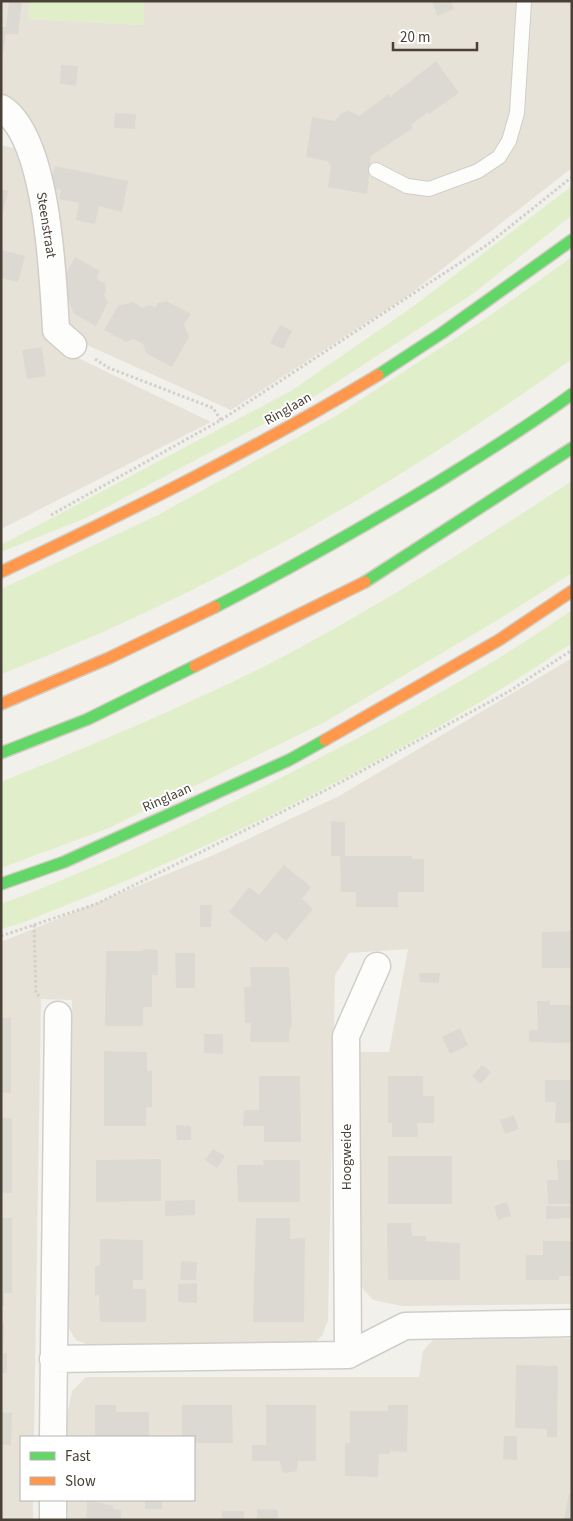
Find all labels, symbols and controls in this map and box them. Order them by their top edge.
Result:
scale bar [393,20,477,52]
text: 20 m [400,27,430,48]
street label: Steenstraat [31,190,61,260]
street label: Ringlaan [261,387,315,431]
street label: Ringlaan [139,778,195,818]
street label: Hoogweide [337,1124,357,1190]
legend [20,1436,195,1501]
text: Fast [65,1446,91,1467]
text: Slow [65,1471,96,1492]

